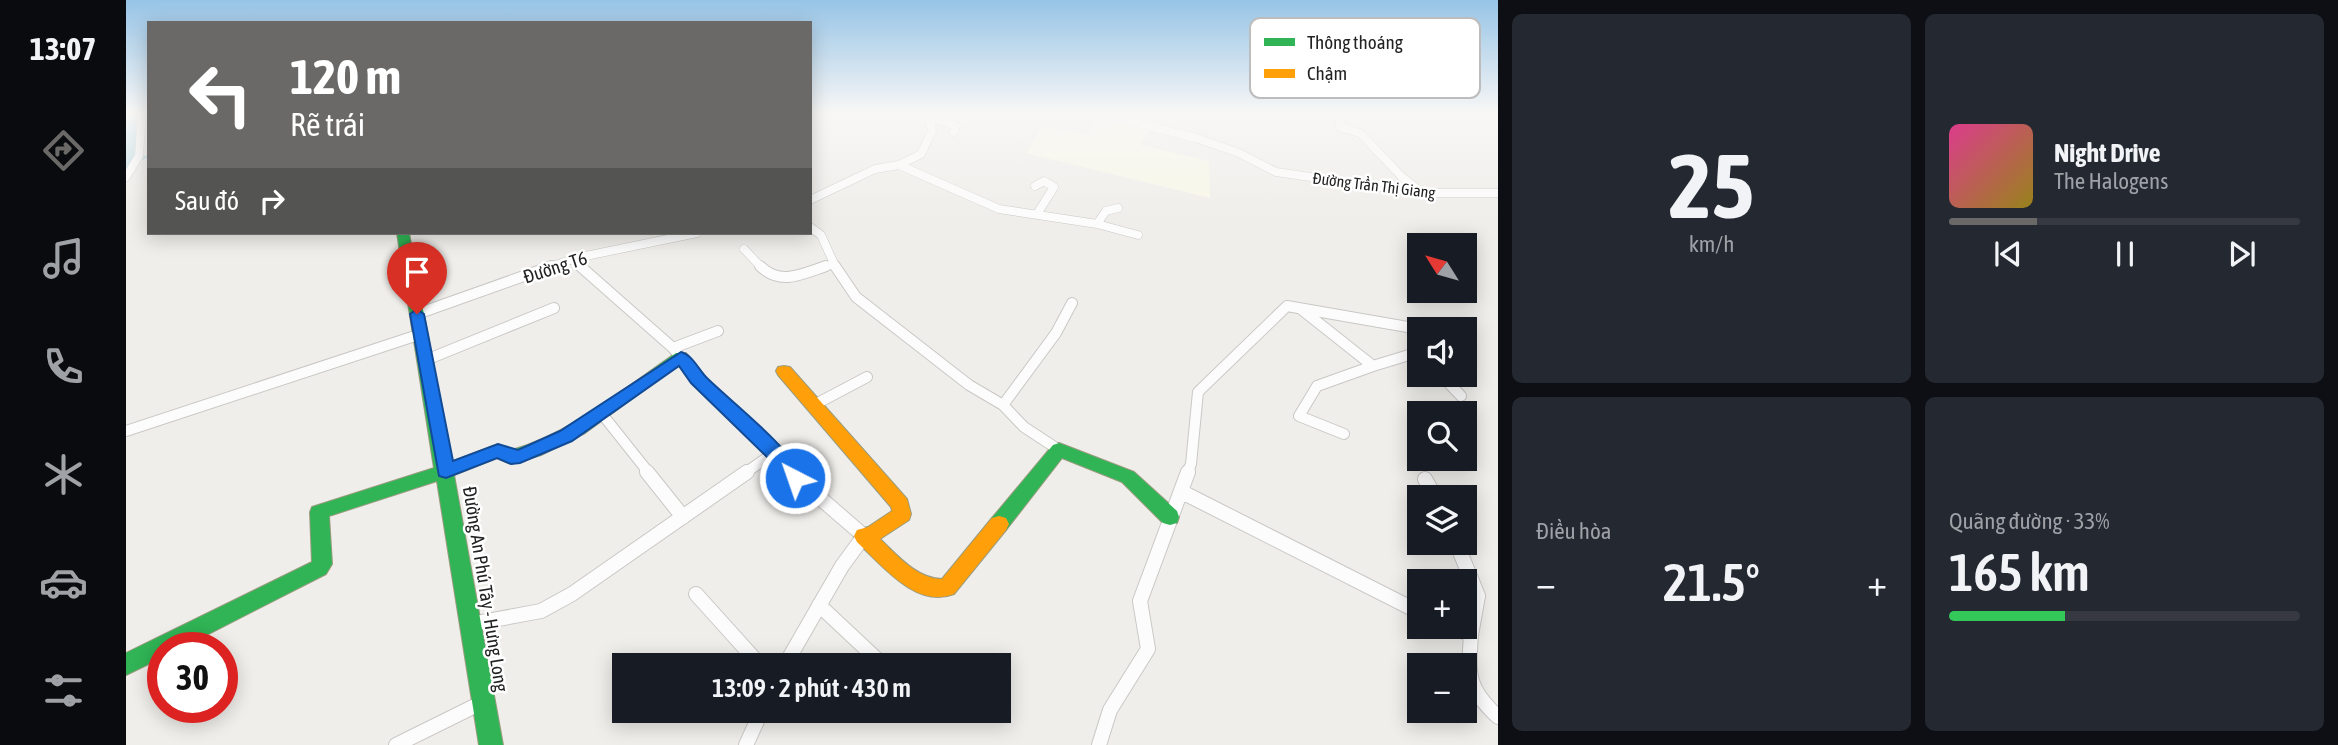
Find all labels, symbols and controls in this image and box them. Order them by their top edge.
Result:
legend [1250,18,1480,98]
text: 13:07 [30,30,96,67]
text: Thông thoáng [1307,31,1404,53]
text: 120 m [290,48,401,104]
icon: left [175,49,266,140]
text: Chậm [1307,62,1347,84]
text: Rẽ trái [290,106,365,143]
icon: directions [39,126,88,175]
text: 25 [1669,133,1754,237]
text: Night Drive [2054,138,2161,168]
street label: Đường Trần Thị Giang [1311,168,1437,202]
text: The Halogens [2054,168,2168,194]
icon: right [253,182,291,220]
text: Sau đó [175,186,239,216]
text: km/h [1689,231,1734,257]
north arrow [1407,233,1477,303]
map controls [1407,233,1477,723]
icon: music [39,234,88,283]
icon: previous [1989,235,2027,273]
icon: pause [2106,235,2144,273]
icon: next [2223,235,2261,273]
pin [387,242,447,314]
street label: Đường T6 [520,246,590,288]
icon: arrive [398,253,436,291]
button: sound [1407,317,1477,387]
icon: phone [39,342,88,391]
button: search [1407,401,1477,471]
position arrow [758,441,832,515]
icon: climate [39,450,88,499]
street label: Đường An Phú Tây - Hưng Long [459,485,513,694]
button: layers [1407,485,1477,555]
text: Quãng đường · 33% [1949,508,2110,534]
text: Điều hòa [1536,518,1612,544]
text: 165 km [1949,542,2090,602]
text: 21.5° [1663,552,1760,612]
icon: car [39,558,88,607]
text: − [1536,561,1556,604]
text: + [1867,561,1887,604]
button: + [1407,569,1477,639]
speed limit sign: 30 [147,632,238,723]
button: − [1407,653,1477,723]
icon: filters [39,666,88,715]
text: 13:09 · 2 phút · 430 m [712,673,911,703]

